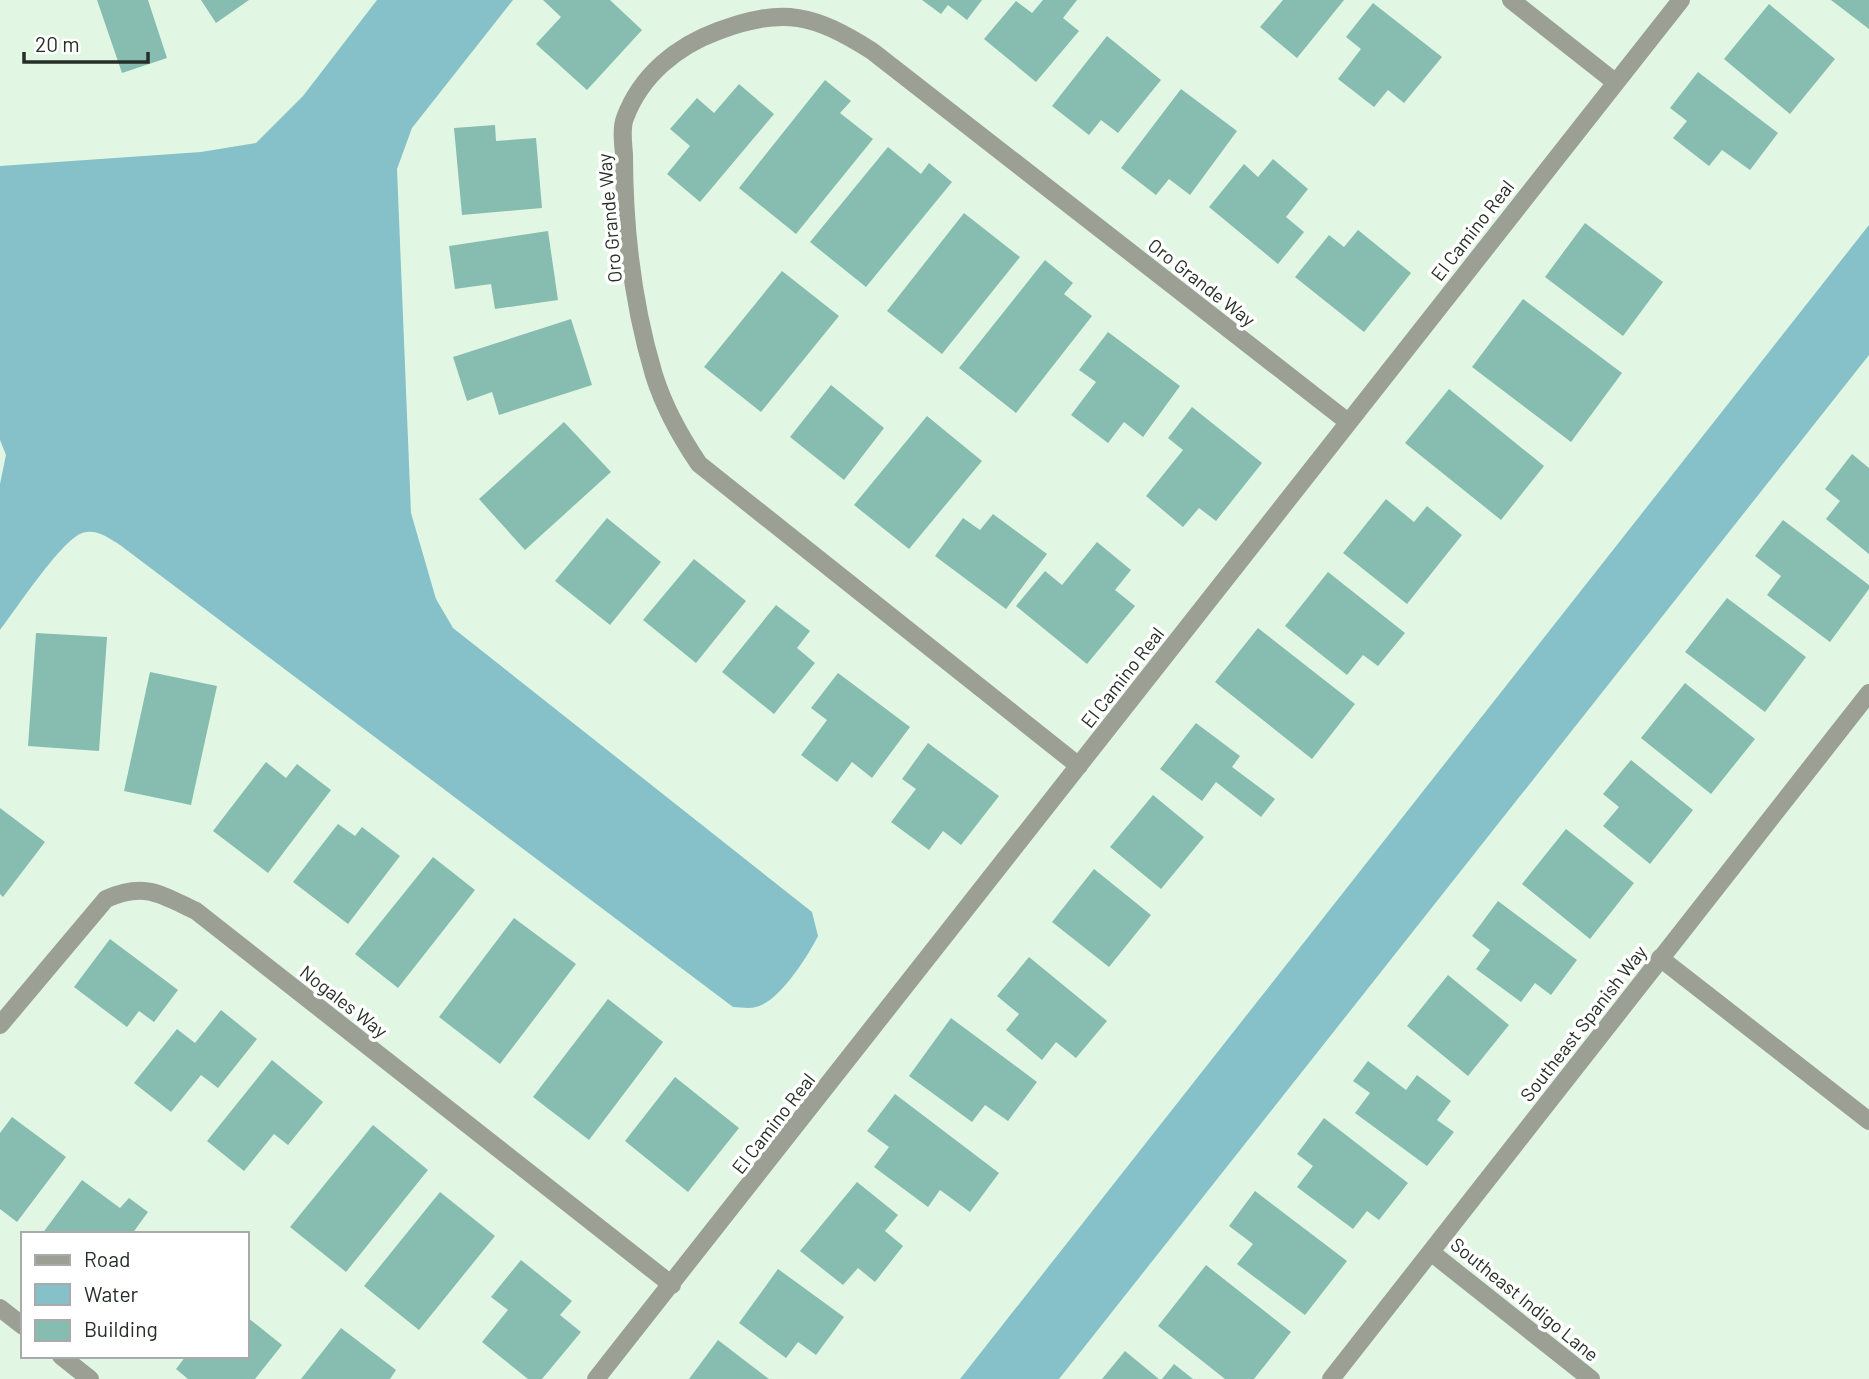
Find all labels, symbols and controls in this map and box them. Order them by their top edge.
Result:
scale bar [24,21,149,65]
text: 20 m [35,31,80,56]
street label: Oro Grande Way [592,152,626,284]
street label: El Camino Real [1426,175,1518,285]
street label: Oro Grande Way [1144,233,1260,331]
street label: El Camino Real [1076,622,1168,732]
street label: Southeast Spanish Way [1515,940,1651,1106]
street label: Nogales Way [296,960,392,1042]
street label: El Camino Real [727,1068,819,1178]
legend [21,1232,248,1358]
street label: Southeast Indigo Lane [1446,1232,1604,1366]
text: Road [84,1246,130,1271]
text: Water [84,1281,139,1306]
text: Building [84,1316,158,1341]

